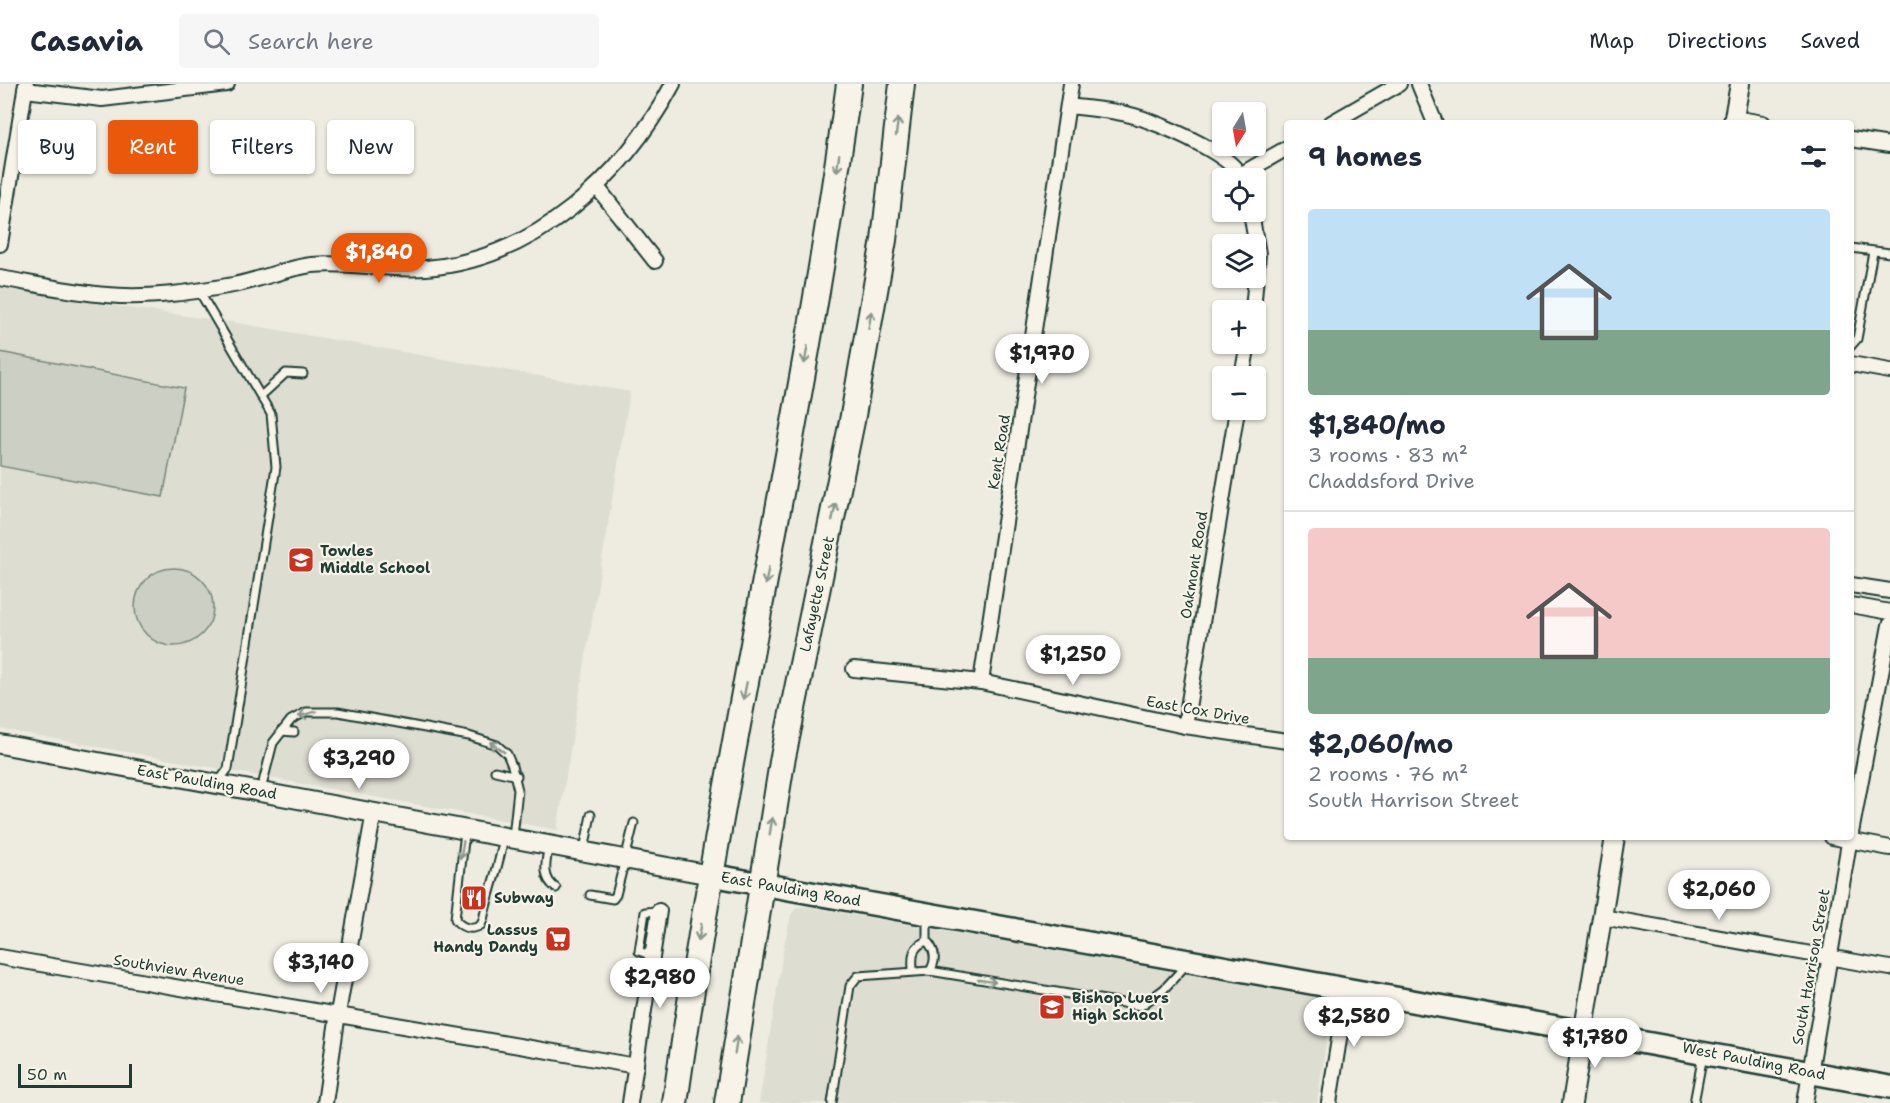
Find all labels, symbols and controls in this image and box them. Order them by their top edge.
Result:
search box [179,14,599,68]
text: Casavia [30,22,143,60]
icon: search [200,25,233,58]
text: Search here [248,27,374,56]
text: Map [1589,27,1634,55]
text: Directions [1667,27,1767,55]
text: Saved [1800,27,1860,55]
north arrow [1212,102,1266,156]
map controls [1212,102,1266,420]
one-way arrow [892,118,903,137]
chip: Buy [18,120,96,174]
chip: Rent [108,120,198,174]
chip: Filters [210,120,315,174]
chip: New [327,120,414,174]
text: 9 homes [1308,139,1422,174]
icon: filters [1797,140,1830,173]
one-way arrow [832,152,843,172]
button: locate [1212,168,1266,222]
pin: $1,840 [330,233,428,284]
button: layers [1212,234,1266,288]
text: $1,840 [345,239,413,265]
icon: home [1515,248,1623,356]
button: + [1212,300,1266,354]
one-way arrow [865,311,876,330]
pin: $1,970 [993,334,1091,385]
text: $1,970 [1009,340,1075,366]
one-way arrow [800,345,811,364]
button: − [1212,366,1266,420]
text: $1,840/mo [1308,407,1446,442]
street label: Kent Road [983,412,1015,491]
text: 3 rooms · 83 m² [1308,442,1468,468]
text: Chaddsford Drive [1308,468,1475,494]
one-way arrow [829,502,840,522]
street label: Oakmont Road [1176,509,1212,620]
street label: Lafayette Street [795,534,839,654]
place label: Towles Middle School [320,541,430,578]
school or university icon: Towles Middle School [286,545,316,575]
one-way arrow [761,566,772,585]
icon: home [1515,567,1623,675]
pin: $1,250 [1024,635,1122,686]
text: $1,250 [1040,641,1106,667]
one-way arrow [739,681,750,700]
street label: East Cox Drive [1145,691,1251,729]
one-way arrow [298,709,317,720]
text: $2,060/mo [1308,726,1453,761]
pin: $3,290 [310,739,408,790]
one-way arrow [488,740,505,753]
text: $3,290 [322,745,396,771]
street label: East Paulding Road [135,760,279,804]
text: 2 rooms · 76 m² [1308,761,1468,787]
text: South Harrison Street [1308,787,1519,813]
one-way arrow [765,817,776,837]
one-way arrow [457,840,468,860]
street label: East Paulding Road [719,867,863,911]
pin: $2,060 [1670,870,1768,921]
text: $2,060 [1682,876,1756,902]
restaurant icon: Subway [459,883,489,913]
street label: South Harrison Street [1787,887,1835,1047]
place label: Subway [494,888,554,908]
place label: Lassus Handy Dandy [433,920,538,957]
one-way arrow [695,922,706,942]
supermarket icon: Lassus Handy Dandy [543,924,573,954]
pin: $3,140 [272,943,370,994]
text: $3,140 [287,949,355,975]
street label: Southview Avenue [112,950,246,990]
pin: $2,980 [611,958,709,1009]
text: $2,980 [624,964,696,990]
one-way arrow [977,975,997,986]
place label: Bishop Luers High School [1072,988,1169,1025]
school or university icon: Bishop Luers High School [1037,992,1067,1022]
pin: $2,580 [1305,997,1403,1048]
text: $2,580 [1317,1003,1391,1029]
pin: $1,780 [1546,1018,1644,1069]
text: $1,780 [1562,1024,1628,1050]
one-way arrow [730,1036,741,1056]
street label: West Paulding Road [1681,1037,1828,1085]
scale bar [18,1061,132,1088]
text: 50 m [27,1064,67,1085]

